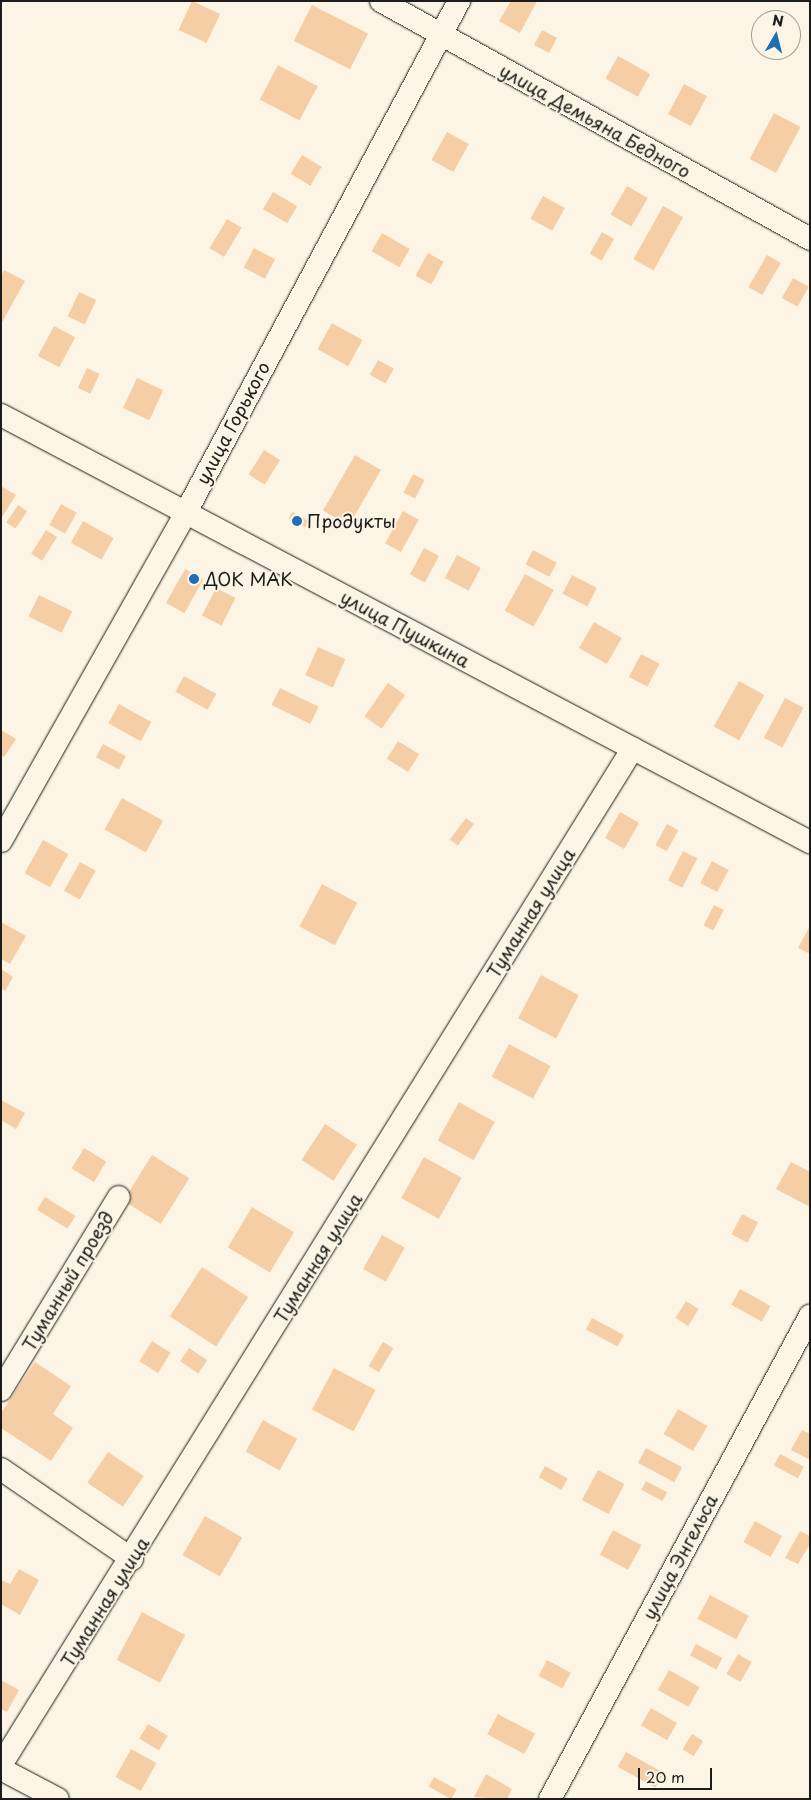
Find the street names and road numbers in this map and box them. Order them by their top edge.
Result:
street label: улица Демьяна Бедного [495,59,695,183]
street label: улица Горького [191,358,275,488]
street label: улица Пушкина [336,586,474,672]
street label: Туманная улица [482,844,580,982]
street label: Туманная улица [269,1189,367,1327]
street label: Туманный проезд [18,1207,118,1355]
street label: улица Энгельса [638,1490,722,1624]
street label: Туманная улица [56,1533,154,1671]

